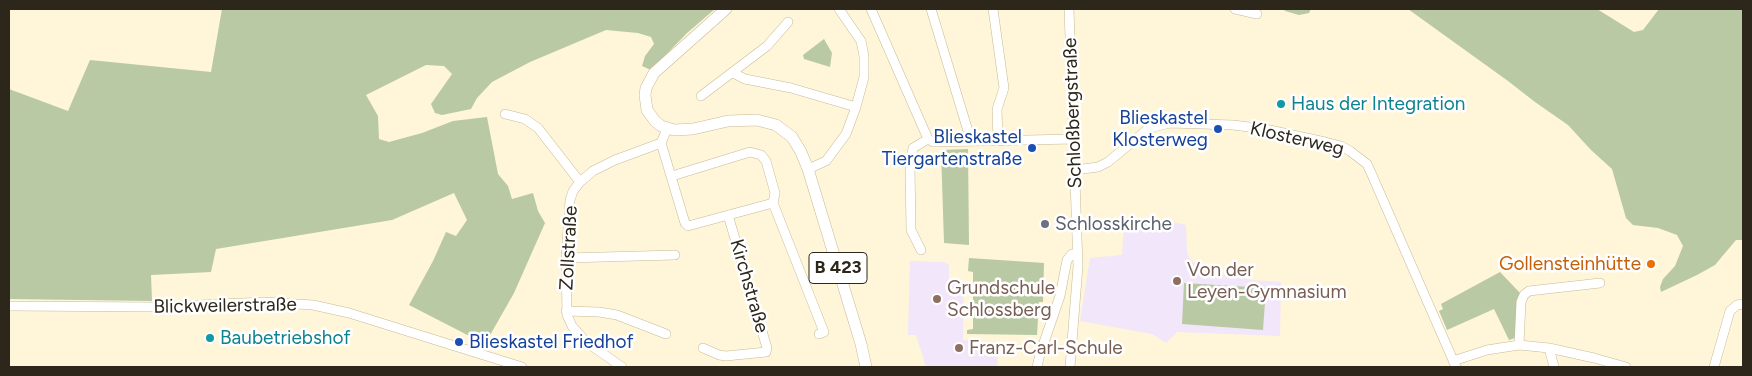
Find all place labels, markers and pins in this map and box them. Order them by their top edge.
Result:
place label: Haus der Integration [1291,93,1465,115]
marker: Haus der Integration [1275,98,1287,110]
place label: Blieskastel Klosterweg [1112,107,1208,151]
marker: Blieskastel Klosterweg [1212,123,1224,135]
place label: Blieskastel Tiergartenstraße [882,126,1022,170]
marker: Blieskastel Tiergartenstraße [1026,142,1038,154]
place label: Schlosskirche [1055,213,1172,235]
marker: Schlosskirche [1039,218,1051,230]
place label: Gollensteinhütte [1499,253,1641,275]
marker: Gollensteinhütte [1645,258,1657,270]
place label: Von der Leyen-Gymnasium [1187,259,1347,303]
marker: Von der Leyen-Gymnasium [1171,275,1183,287]
place label: Grundschule Schlossberg [947,277,1055,321]
marker: Grundschule Schlossberg [931,293,943,305]
place label: Baubetriebshof [220,327,350,349]
place label: Blieskastel Friedhof [469,331,633,353]
marker: Baubetriebshof [204,332,216,344]
marker: Blieskastel Friedhof [453,336,465,348]
place label: Franz-Carl-Schule [969,337,1123,359]
marker: Franz-Carl-Schule [953,342,965,354]

